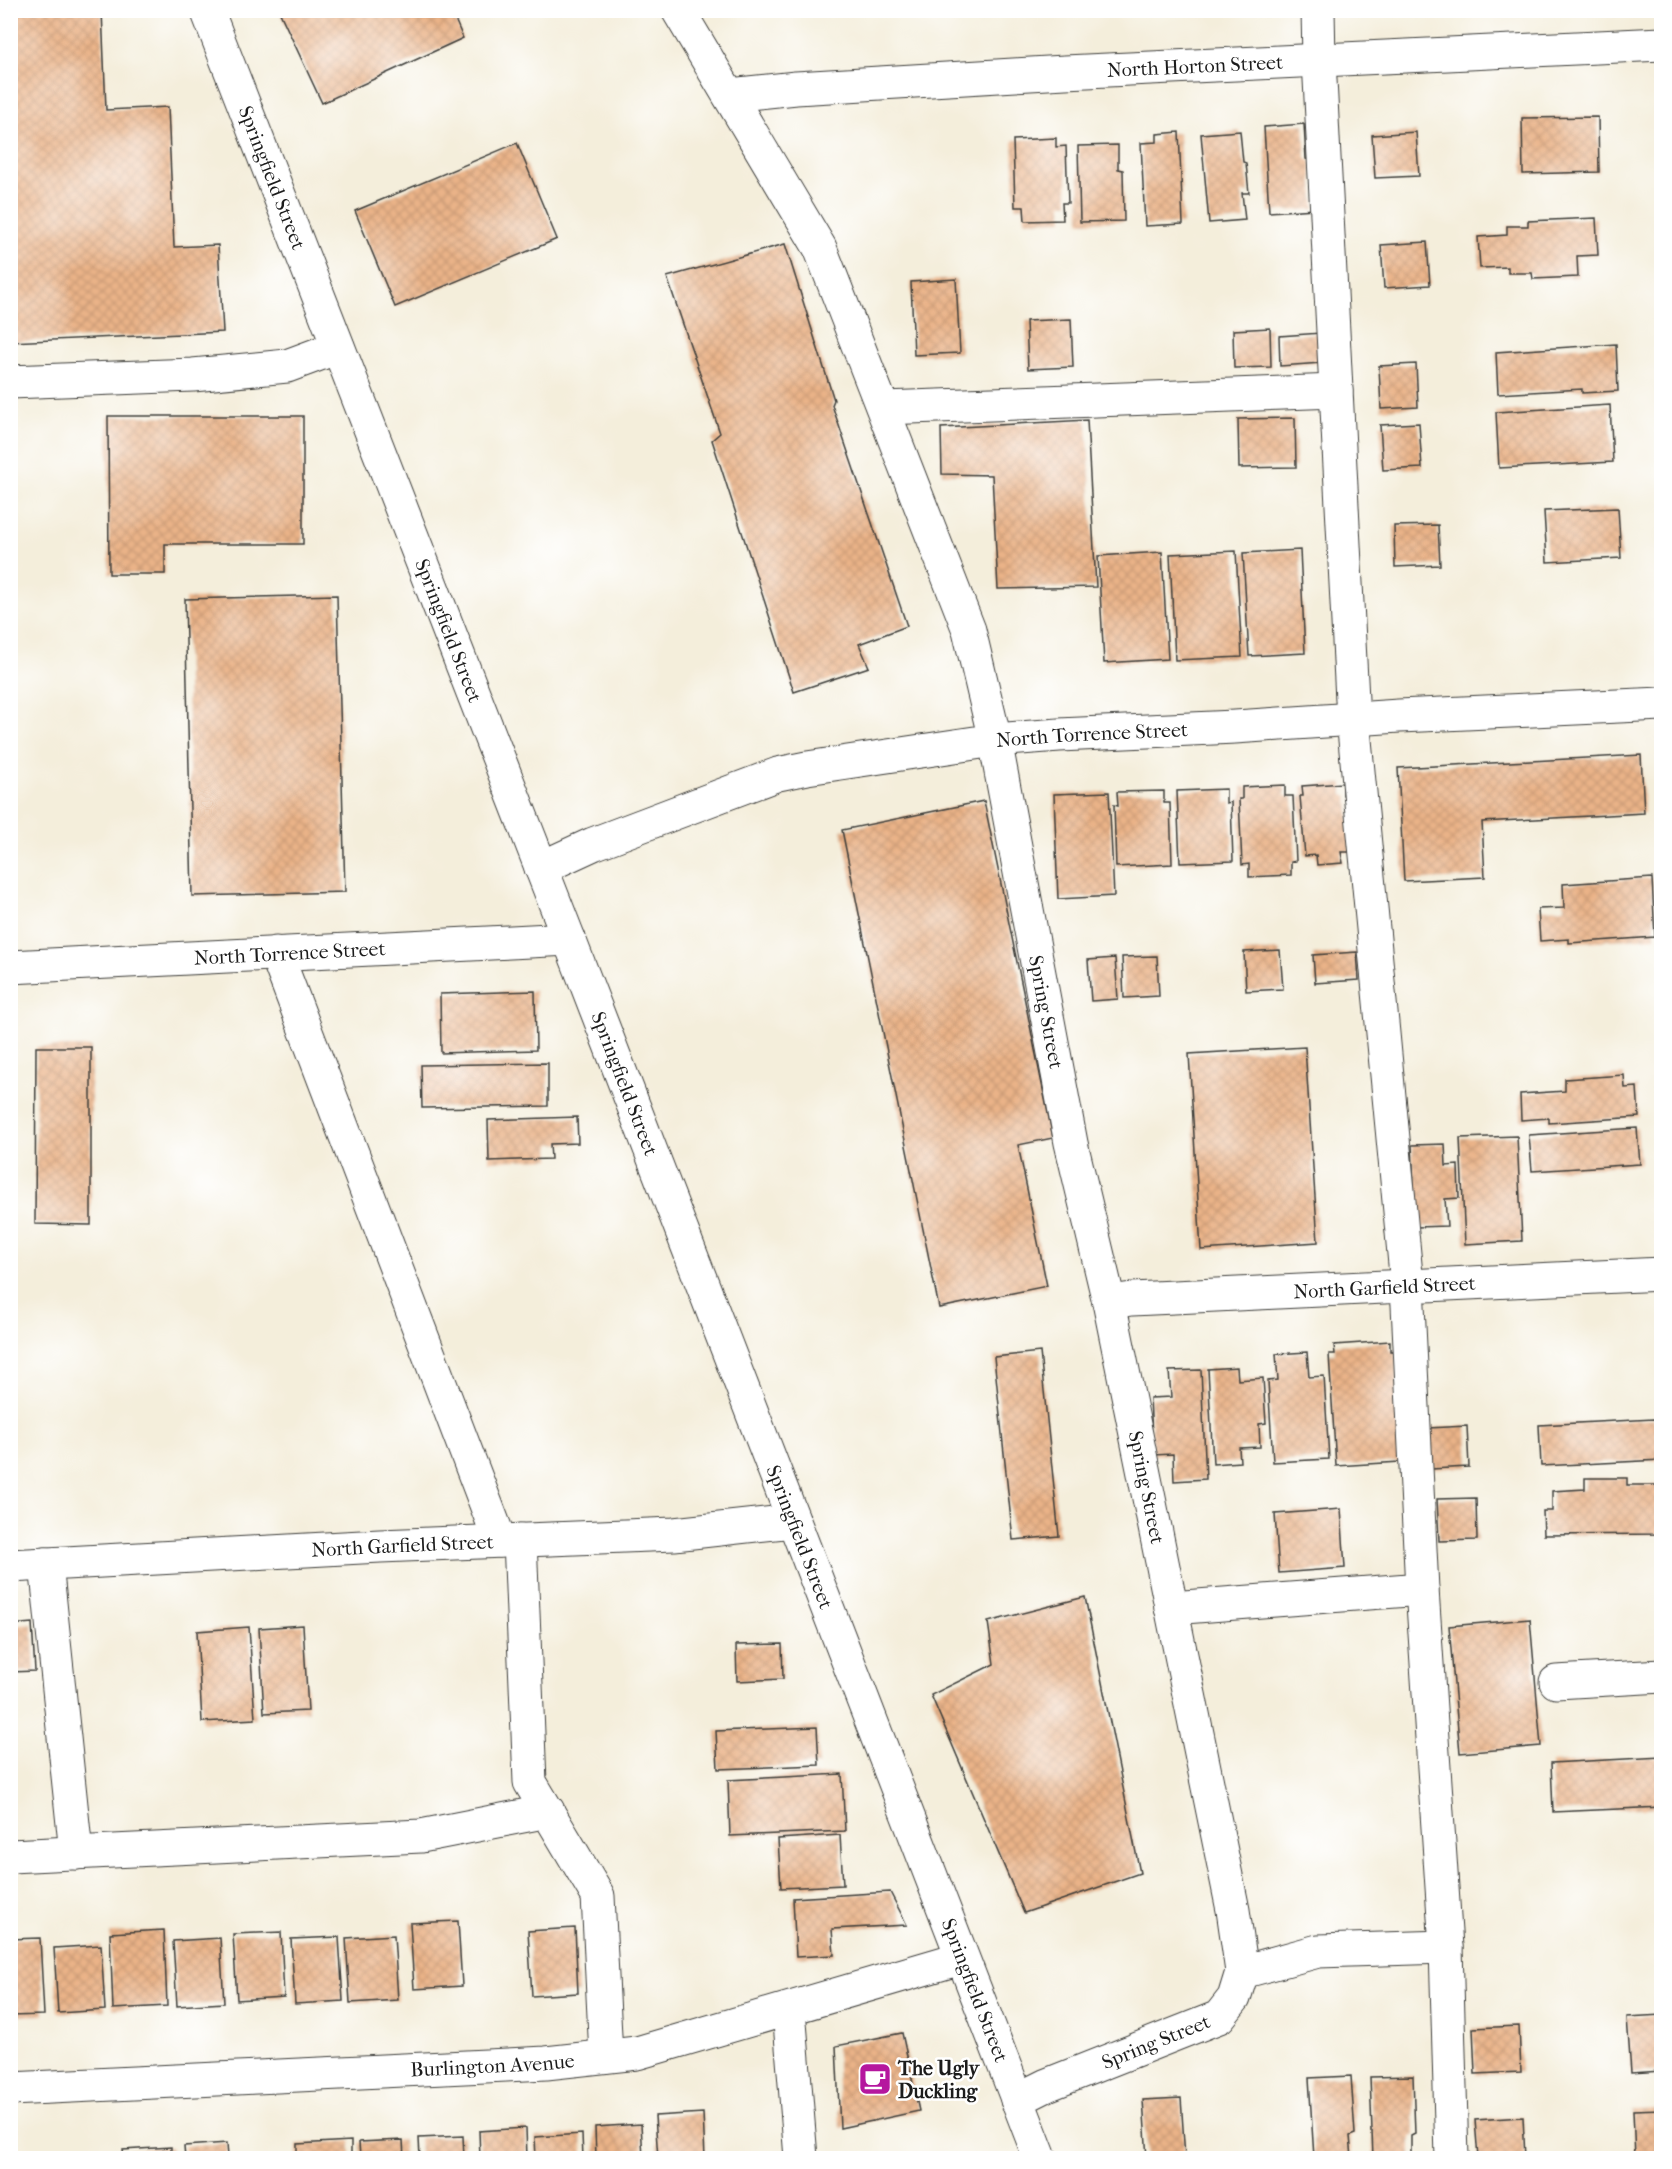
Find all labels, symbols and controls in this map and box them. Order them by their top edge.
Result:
street label: North Horton Street [1106,50,1284,82]
street label: Springfield Street [234,103,311,253]
street label: Springfield Street [410,555,487,706]
street label: North Torrence Street [995,718,1188,751]
street label: North Torrence Street [193,937,386,969]
street label: Spring Street [1024,953,1068,1071]
street label: Springfield Street [587,1008,663,1159]
street label: North Garfield Street [1293,1271,1476,1303]
street label: Spring Street [1124,1429,1170,1546]
street label: Springfield Street [762,1462,838,1612]
street label: North Garfield Street [311,1530,494,1561]
street label: Springfield Street [937,1915,1013,2065]
street label: Spring Street [1098,2010,1214,2074]
street label: Burlington Avenue [410,2048,576,2081]
place label: The Ugly Duckling [897,2057,981,2103]
cafe icon: The Ugly Duckling [857,2061,893,2097]

